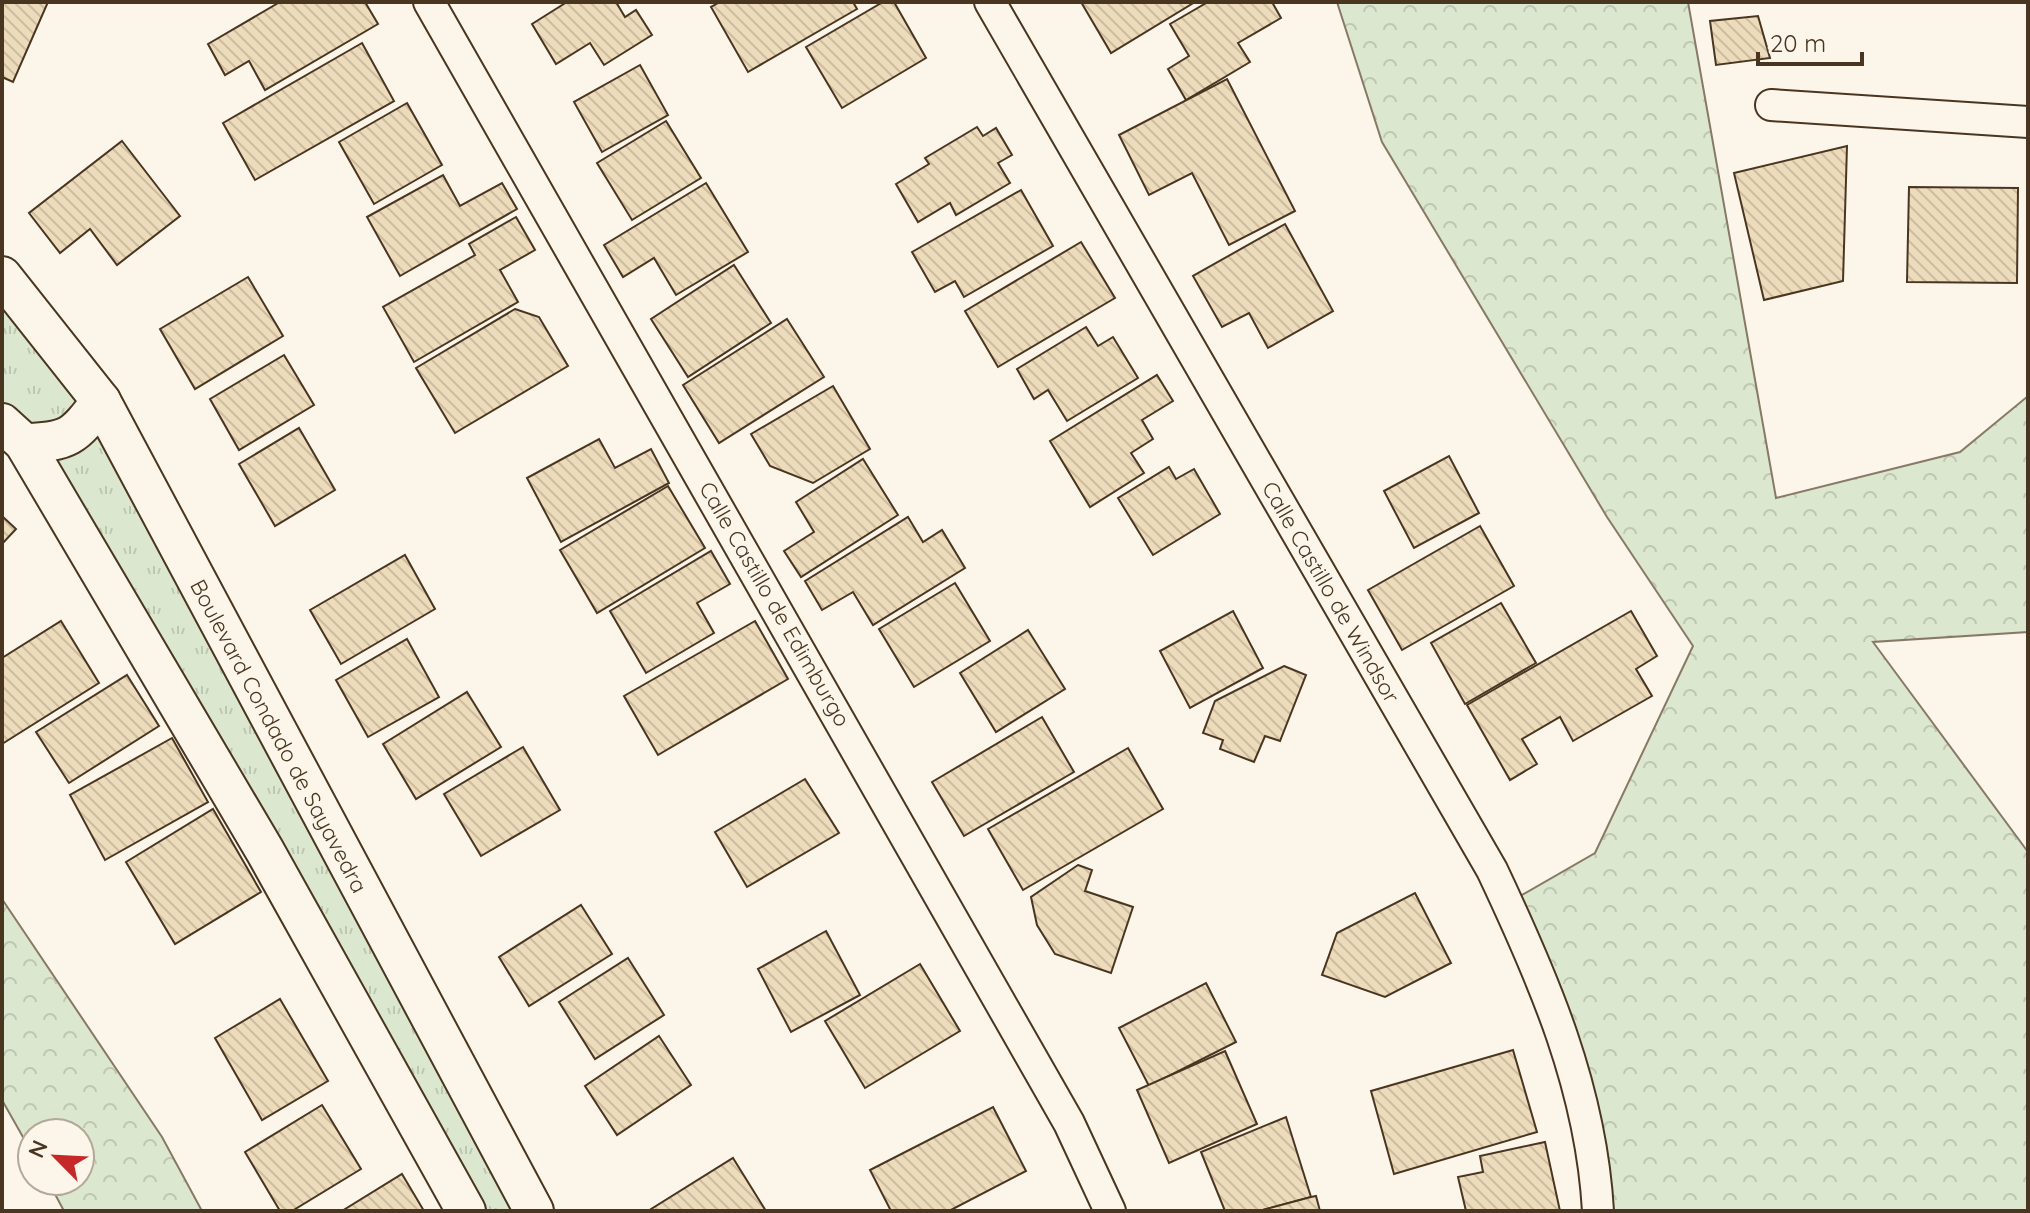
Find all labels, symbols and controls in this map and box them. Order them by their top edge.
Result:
scale bar [1758,16,1862,66]
text: 20 m [1770,28,1826,58]
street label: Calle Castillo de Windsor [1256,476,1406,708]
street label: Calle Castillo de Edimburgo [693,477,857,731]
street label: Boulevard Condado de Sayavedra [184,574,374,898]
north arrow [16,1117,96,1197]
text: N [22,1136,54,1162]

